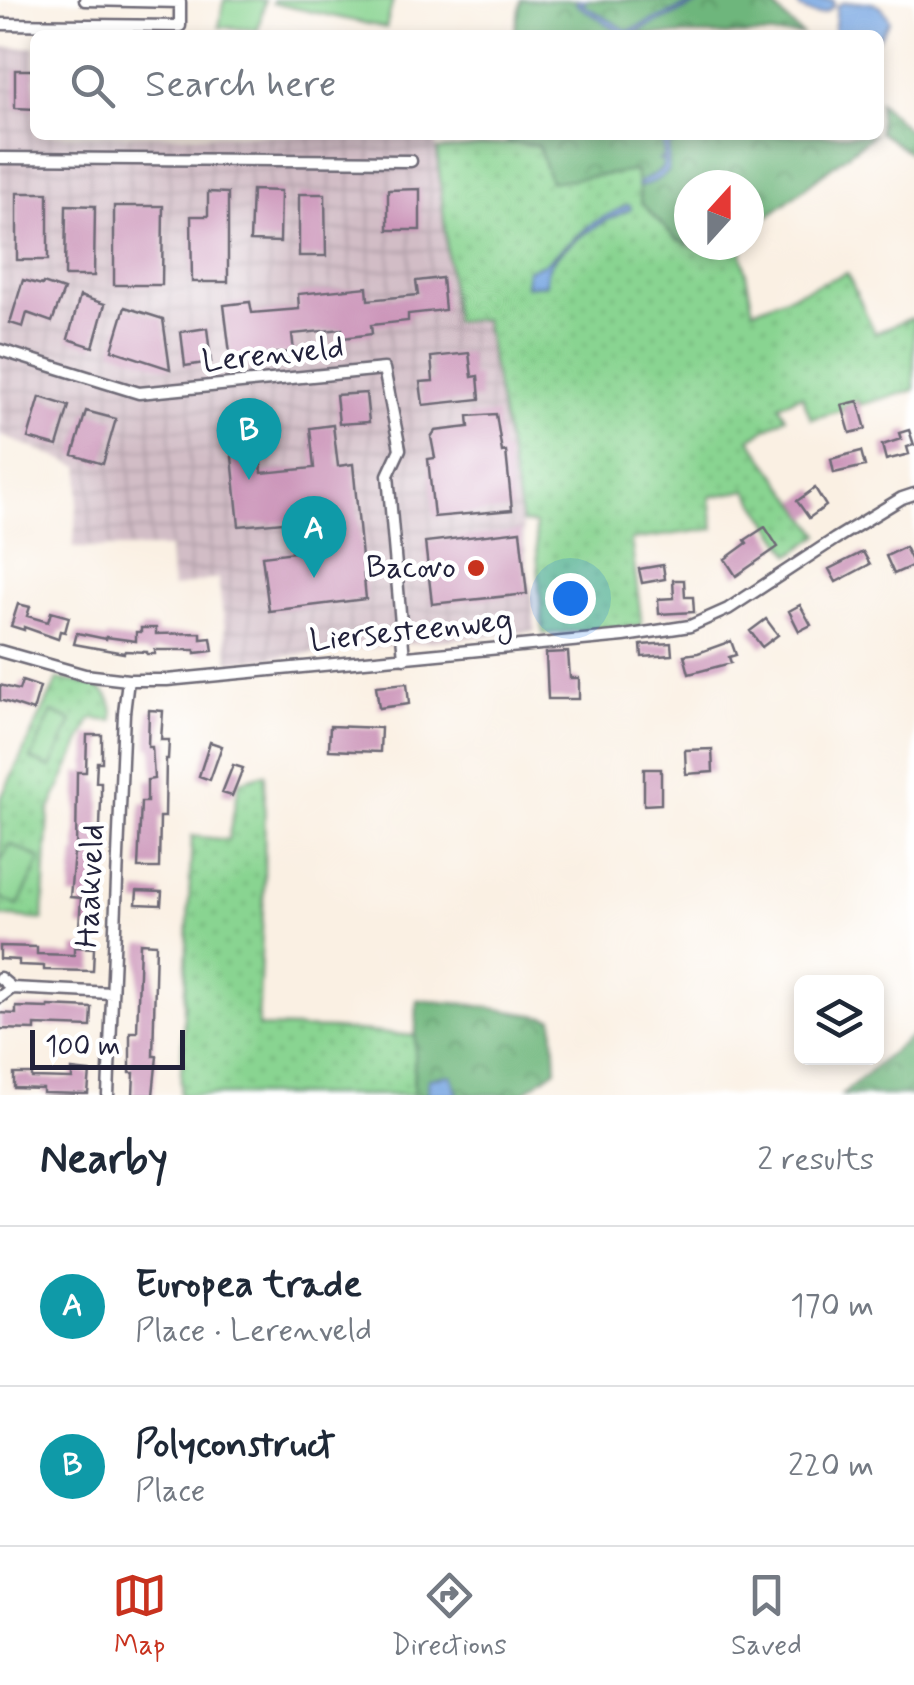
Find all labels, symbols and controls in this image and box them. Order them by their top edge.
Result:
search box [30,30,884,140]
icon: search [65,58,120,113]
text: Search here [145,61,336,110]
north arrow [674,170,764,260]
street label: Lerenveld [200,327,346,383]
pin: B [216,398,282,480]
pin: A [282,496,346,578]
place label: Bacovo [366,547,456,589]
marker: Bacovo [465,557,487,579]
your location [545,573,596,624]
street label: Liersesteenweg [308,599,514,664]
street label: Haakveld [67,823,115,949]
map controls [794,975,884,1065]
button: layers [794,975,884,1065]
scale bar [30,1025,185,1070]
text: 100 m [45,1029,120,1066]
text: Nearby [40,1133,168,1188]
text: 2 results [757,1139,874,1181]
text: Europea trade [135,1261,362,1310]
text: A [62,1285,83,1327]
text: 170 m [790,1285,874,1327]
text: Place · Lerenveld [135,1310,372,1352]
text: Polyconstruct [135,1421,335,1470]
text: B [62,1445,83,1487]
text: 220 m [788,1445,874,1487]
text: Place [135,1470,205,1512]
tab: Map [112,1568,167,1665]
tab: Directions [392,1568,507,1665]
tab: Saved [731,1568,802,1665]

